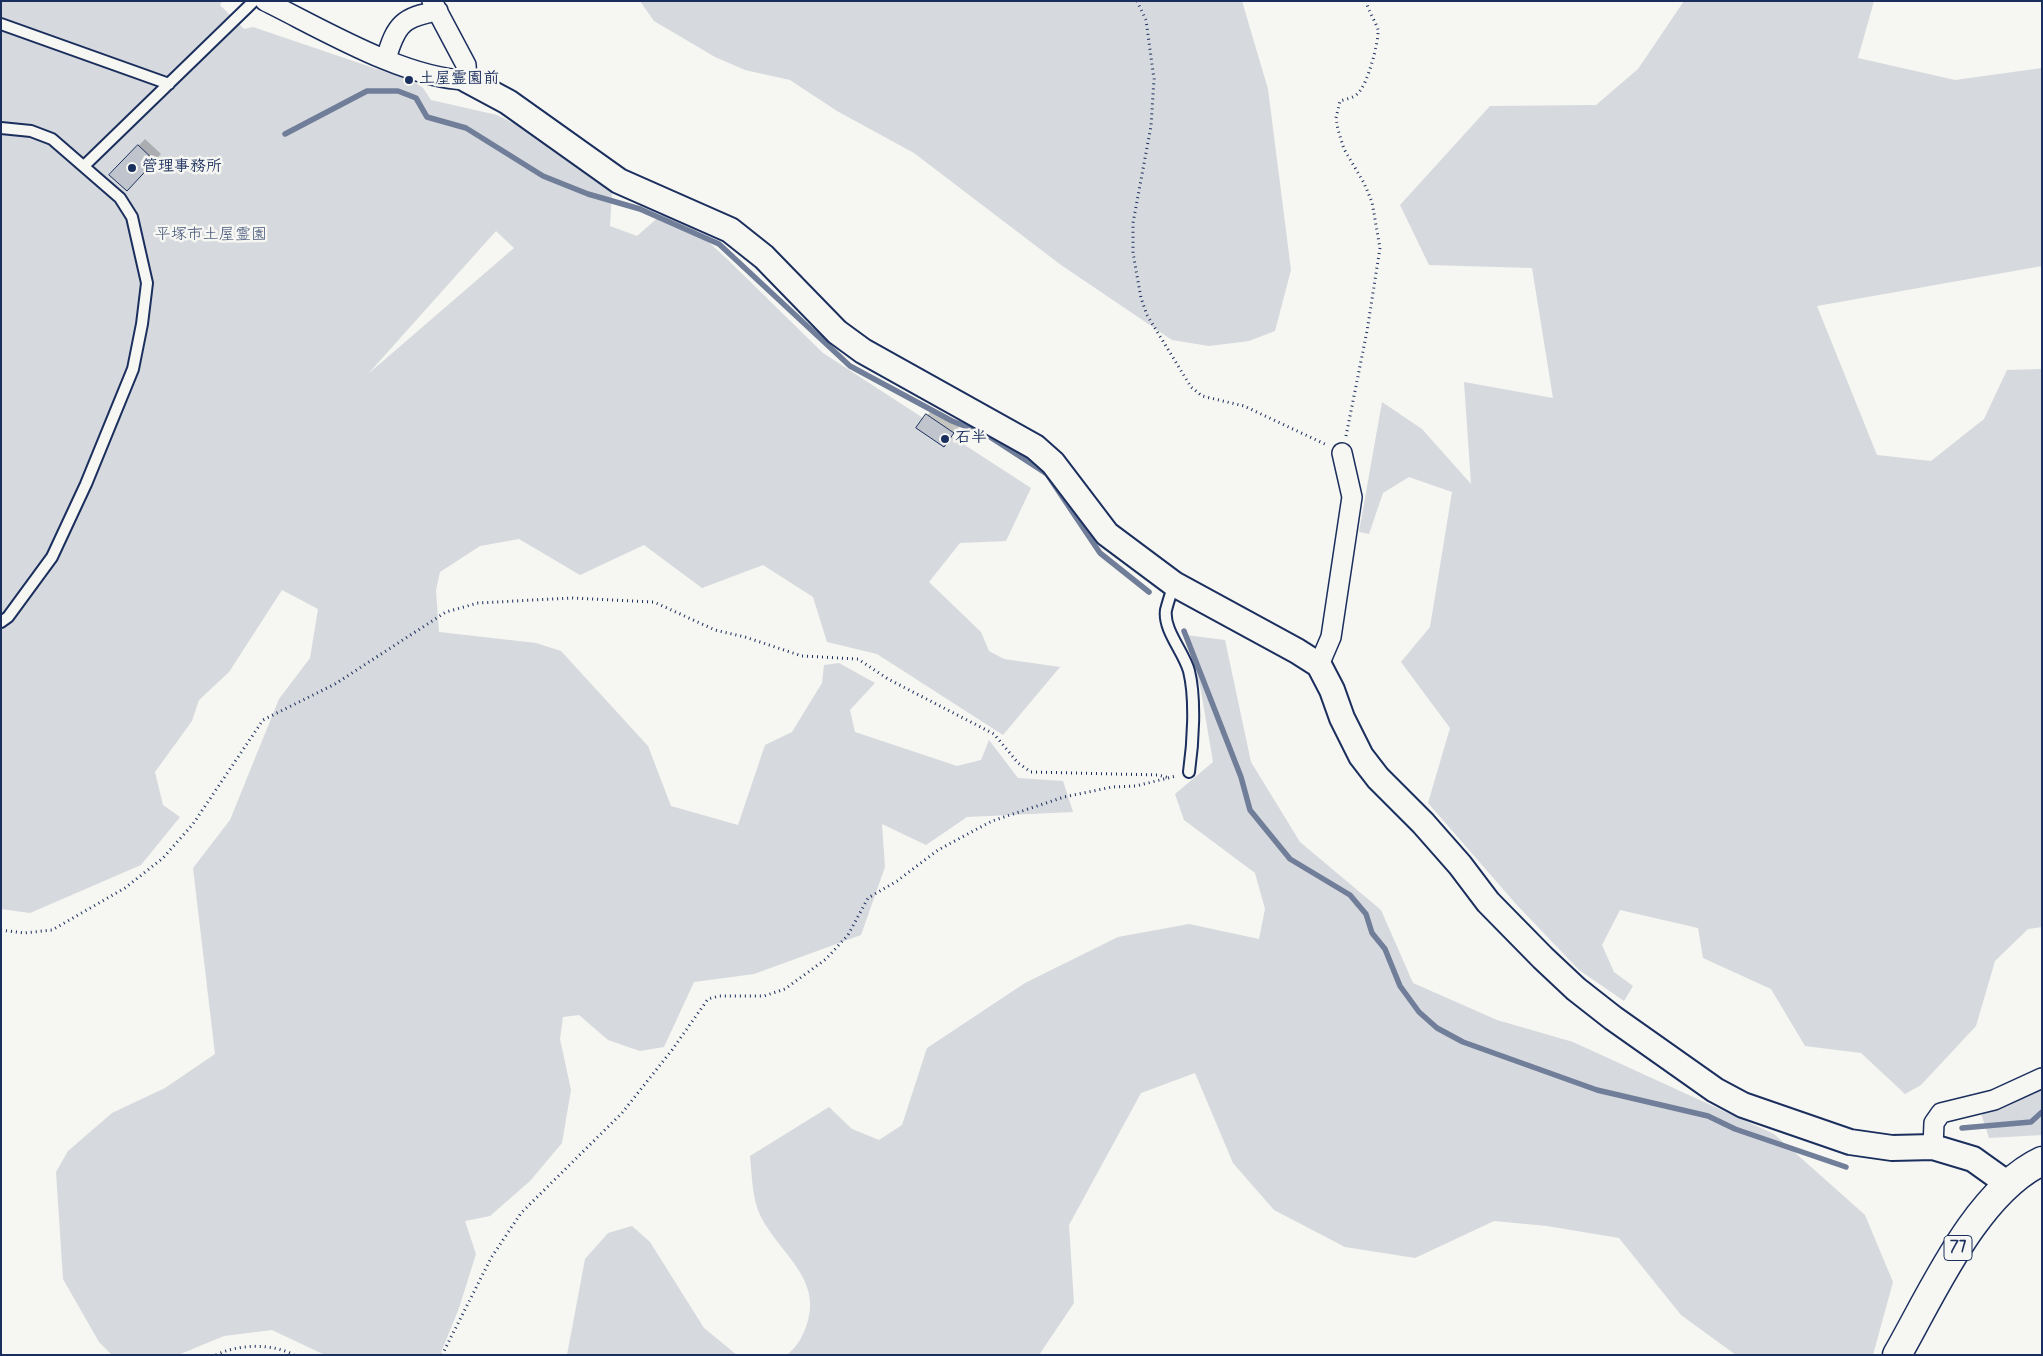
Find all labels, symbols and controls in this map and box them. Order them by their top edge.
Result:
place label: 土屋霊園前 [419,70,499,90]
marker: 土屋霊園前 [403,74,415,86]
place label: 管理事務所 [142,158,222,178]
marker: 管理事務所 [126,162,138,174]
park label: 平塚市土屋霊園 [155,226,267,246]
place label: 石半 [955,429,987,449]
marker: 石半 [939,433,951,445]
road number: 77 [1944,1236,1972,1260]

